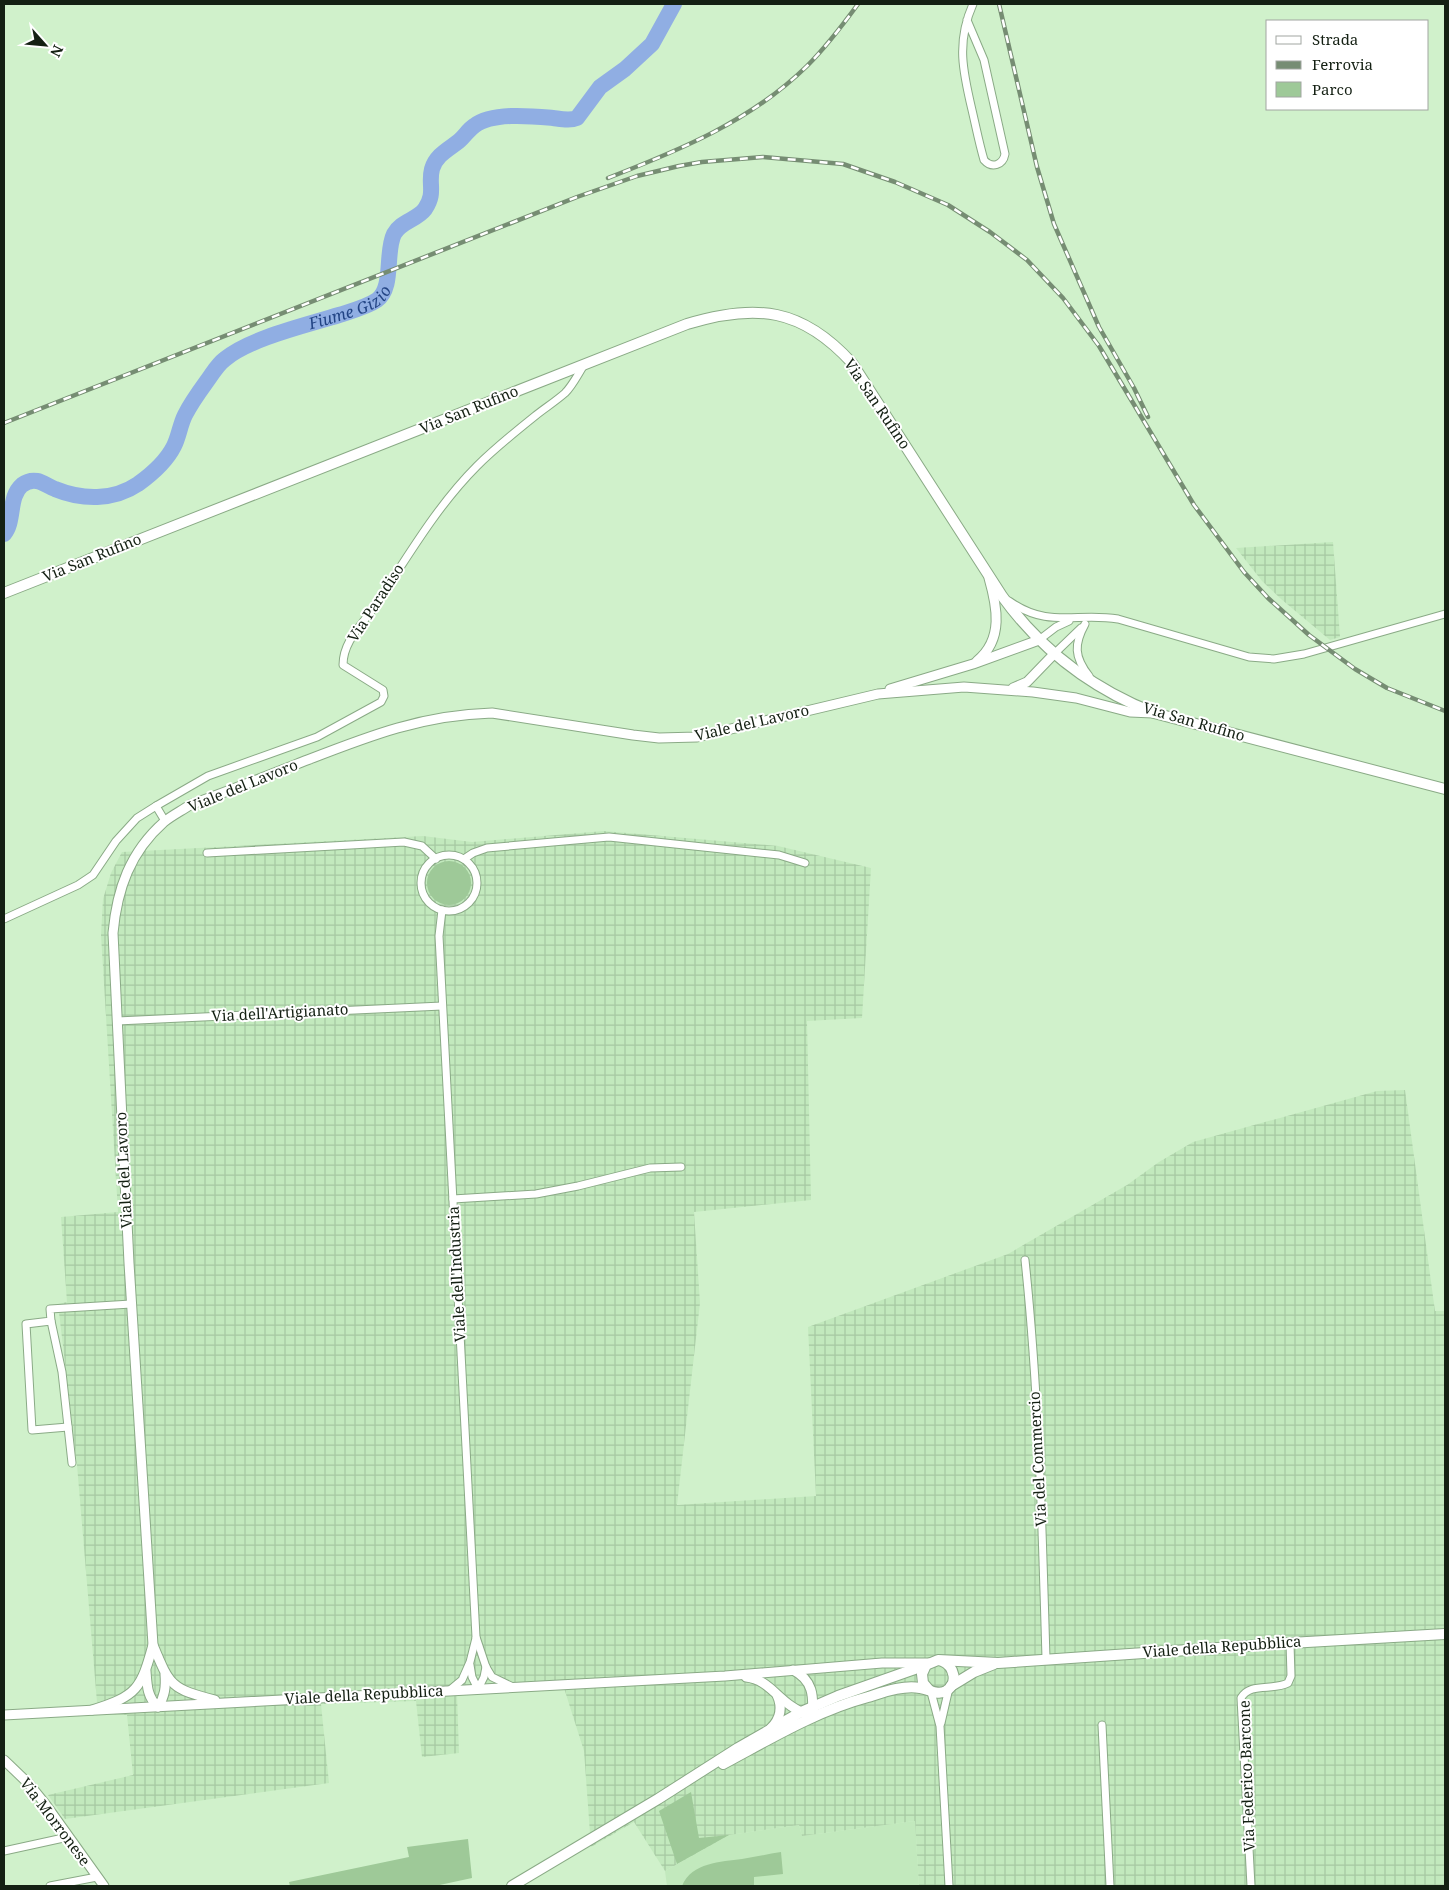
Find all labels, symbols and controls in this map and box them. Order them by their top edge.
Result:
north arrow [20,20,70,70]
legend [1266,20,1429,110]
text: Strada [1312,29,1358,49]
text: N [46,42,68,60]
text: Ferrovia [1312,54,1373,74]
text: Parco [1312,79,1353,99]
water label: Fiume Gizio [305,282,396,335]
street label: Via San Rufino [840,354,916,453]
street label: Via San Rufino [416,380,521,438]
street label: Via San Rufino [39,528,144,586]
street label: Via Paradiso [342,560,408,645]
street label: Via San Rufino [1141,697,1248,745]
street label: Viale del Lavoro [693,699,811,745]
street label: Viale del Lavoro [185,754,300,816]
street label: Via dell'Artigianato [211,998,349,1026]
street label: Viale del Lavoro [110,1111,136,1229]
street label: Viale dell'Industria [442,1206,470,1343]
street label: Via del Commercio [1023,1391,1051,1527]
street label: Viale della Repubblica [1142,1630,1302,1662]
street label: Viale della Repubblica [284,1680,444,1708]
street label: Via Federico Barcone [1233,1700,1259,1852]
street label: Via Morronese [16,1773,95,1869]

